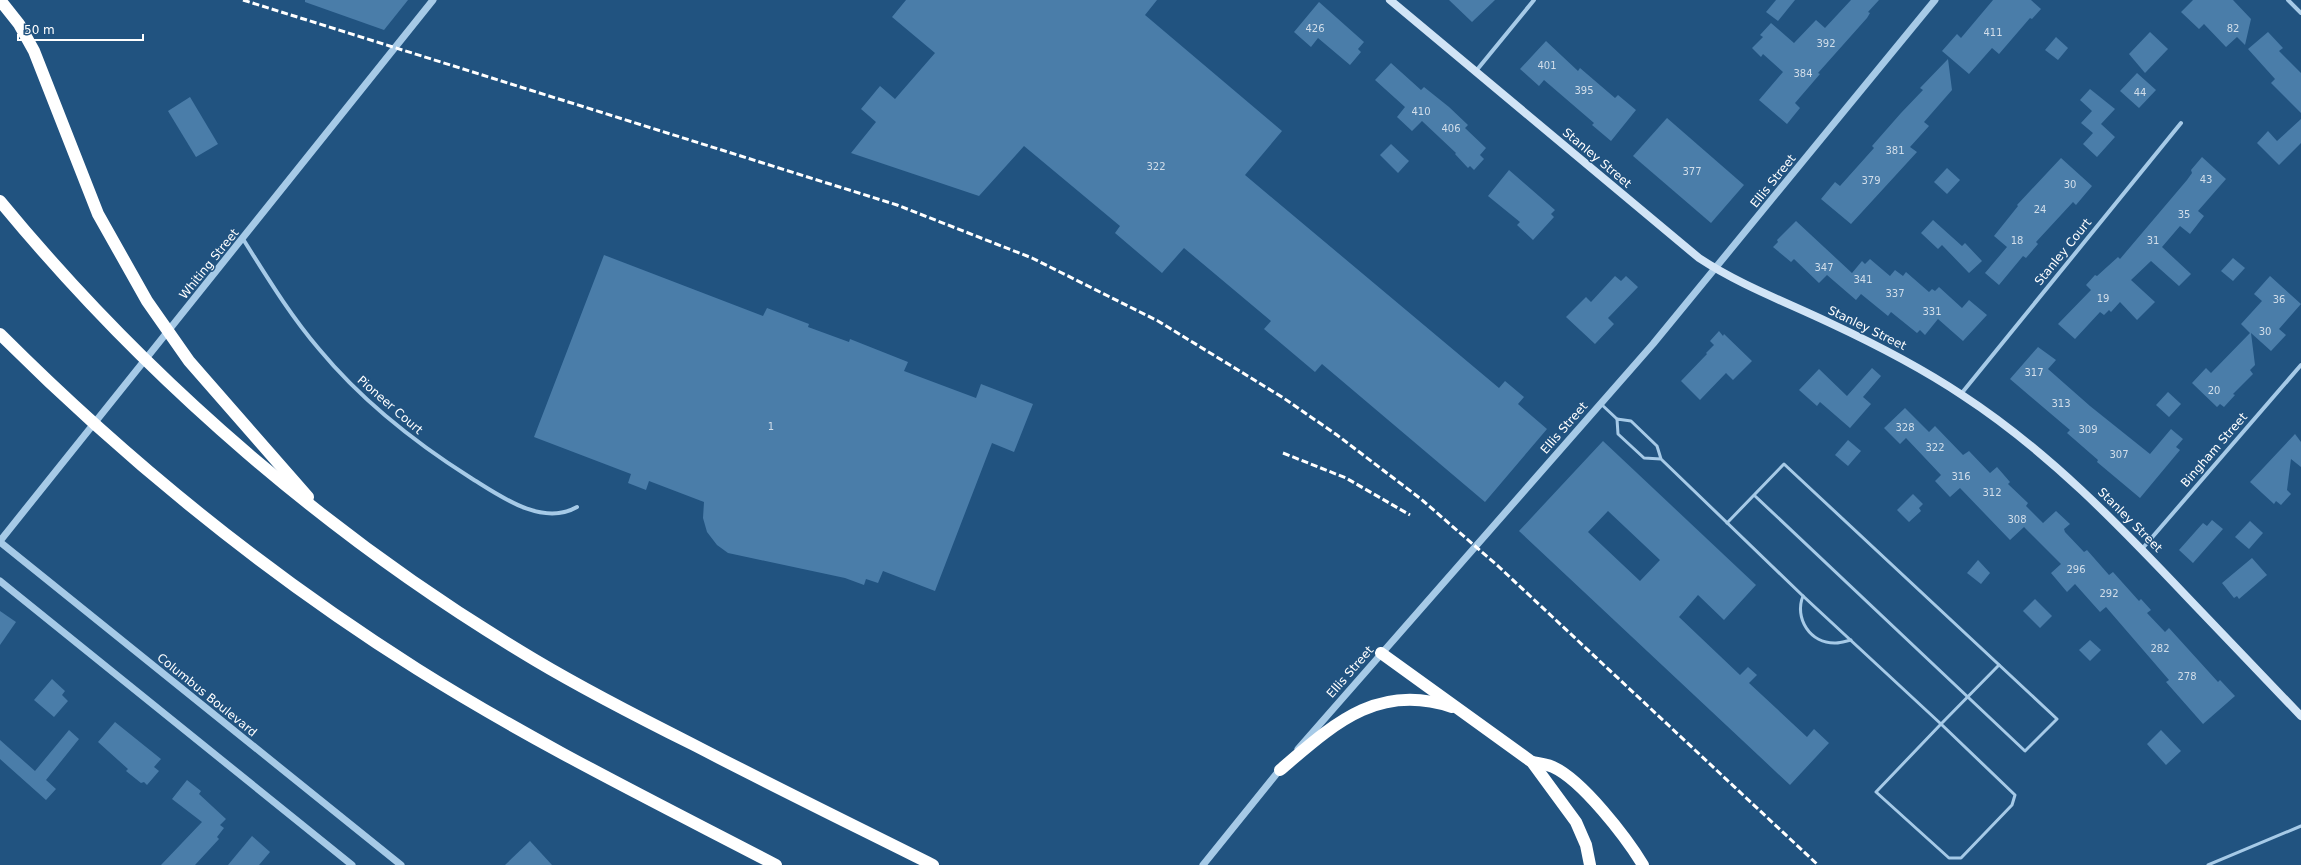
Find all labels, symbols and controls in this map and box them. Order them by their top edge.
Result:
scale bar [18,16,143,42]
text: 50 m [24,23,55,37]
house number: 426 [1305,23,1325,34]
house number: 82 [2227,23,2239,34]
house number: 411 [1983,27,2003,38]
house number: 392 [1816,38,1836,49]
house number: 401 [1537,60,1557,71]
house number: 384 [1793,68,1813,79]
house number: 395 [1574,85,1594,96]
house number: 44 [2134,87,2146,98]
house number: 410 [1411,106,1431,117]
house number: 406 [1441,123,1461,134]
street label: Stanley Street [1560,125,1634,191]
house number: 381 [1885,145,1905,156]
street label: Ellis Street [1747,151,1799,210]
house number: 322 [1146,161,1166,172]
house number: 377 [1682,166,1702,177]
house number: 43 [2200,174,2212,185]
house number: 379 [1861,175,1881,186]
house number: 30 [2064,179,2076,190]
house number: 24 [2034,204,2046,215]
house number: 35 [2178,209,2190,220]
street label: Stanley Court [2032,216,2094,288]
street label: Whiting Street [176,226,242,302]
house number: 18 [2011,235,2023,246]
house number: 31 [2147,235,2159,246]
house number: 347 [1814,262,1834,273]
house number: 341 [1853,274,1873,285]
house number: 337 [1885,288,1905,299]
house number: 19 [2097,293,2109,304]
house number: 36 [2273,294,2285,305]
street label: Stanley Street [1826,303,1909,353]
house number: 331 [1922,306,1942,317]
house number: 30 [2259,326,2271,337]
house number: 317 [2024,367,2044,378]
street label: Pioneer Court [355,373,426,437]
house number: 20 [2208,385,2220,396]
house number: 313 [2051,398,2071,409]
street label: Ellis Street [1538,399,1591,457]
street label: Bingham Street [2178,410,2250,490]
house number: 1 [768,421,774,432]
house number: 328 [1895,422,1915,433]
house number: 309 [2078,424,2098,435]
house number: 322 [1925,442,1945,453]
house number: 307 [2109,449,2129,460]
house number: 316 [1951,471,1971,482]
street label: Stanley Street [2095,485,2165,555]
house number: 312 [1982,487,2002,498]
house number: 308 [2007,514,2027,525]
house number: 296 [2066,564,2086,575]
house number: 292 [2099,588,2119,599]
street label: Ellis Street [1324,643,1377,701]
house number: 282 [2150,643,2170,654]
street label: Columbus Boulevard [154,650,260,740]
house number: 278 [2177,671,2197,682]

